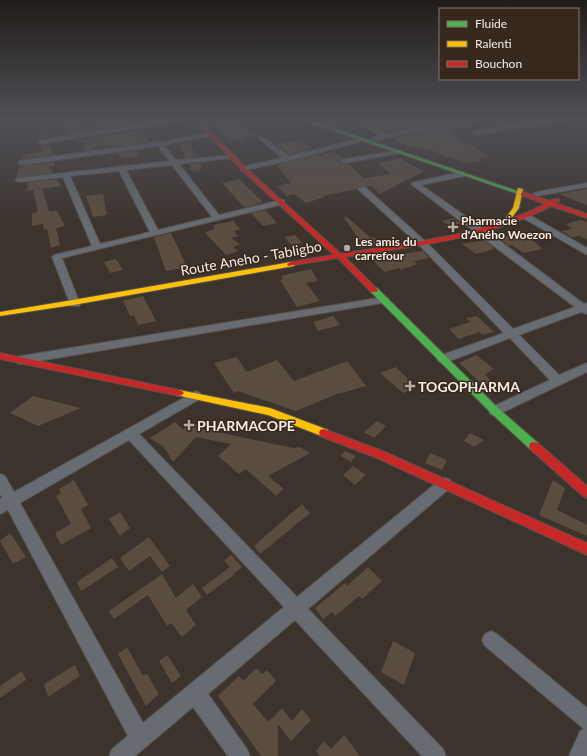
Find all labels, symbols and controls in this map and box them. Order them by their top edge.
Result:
legend [439,8,579,80]
text: Fluide [475,16,507,31]
text: Ralenti [475,36,512,51]
text: Bouchon [475,56,522,71]
place label: Pharmacie d'Aného Woezon [461,213,552,242]
marker: Pharmacie d'Aného Woezon [448,222,458,232]
place label: Les amis du carrefour [355,234,417,263]
street label: Route Aneho - Tabligbo [179,237,323,279]
marker: Les amis du carrefour [342,243,352,253]
place label: TOGOPHARMA [418,378,520,395]
marker: TOGOPHARMA [405,381,415,391]
place label: PHARMACOPE [197,417,295,434]
marker: PHARMACOPE [184,420,194,430]

